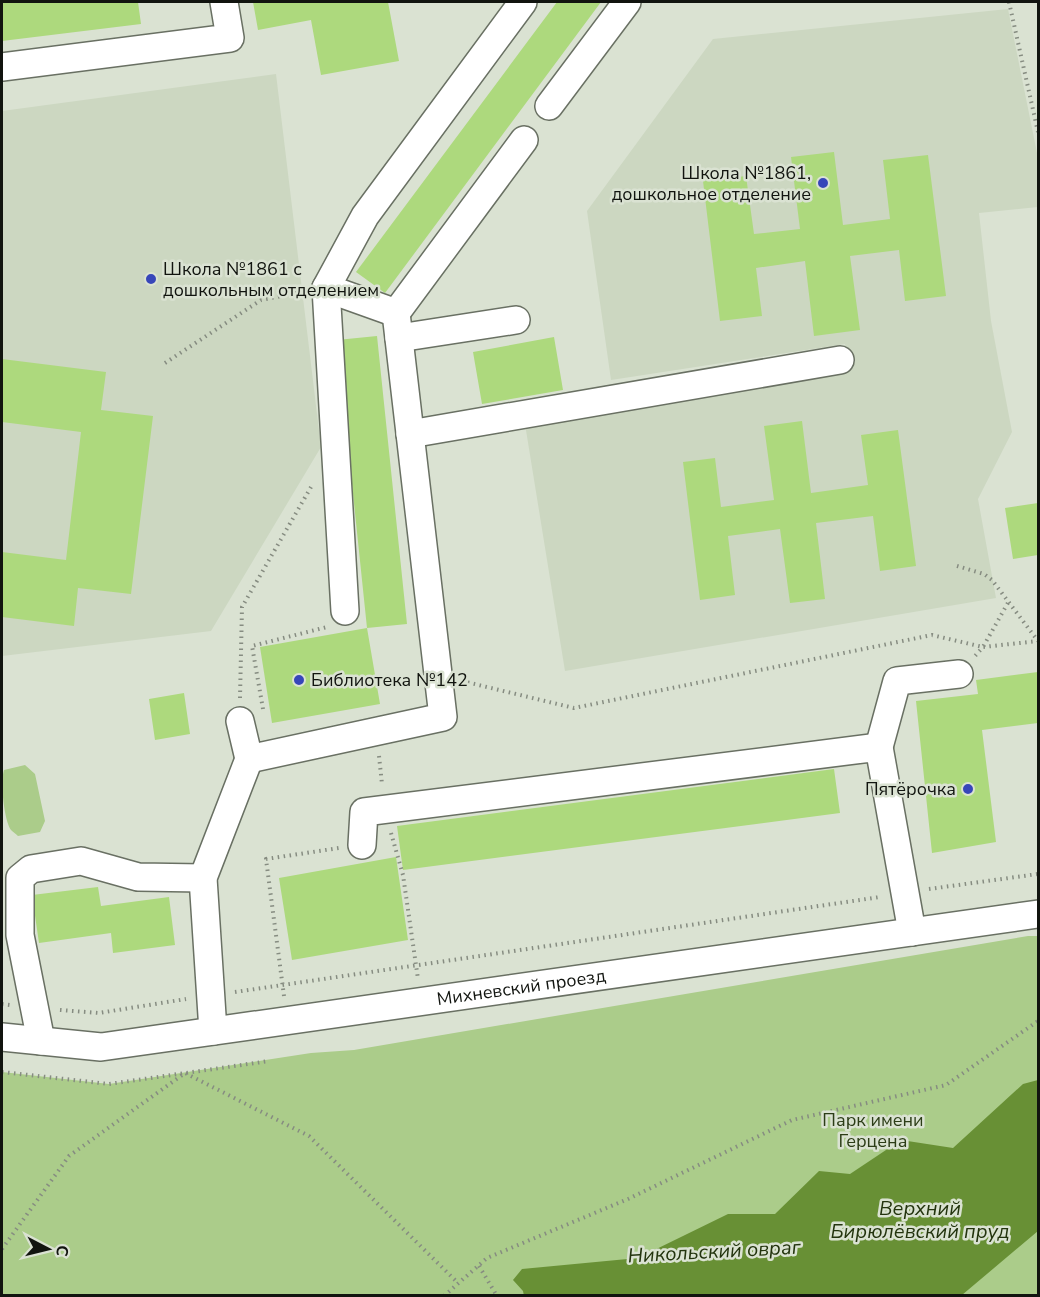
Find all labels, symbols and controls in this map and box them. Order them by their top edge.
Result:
place label: Школа №1861, дошкольное отделение [612,161,811,206]
marker: Школа №1861, дошкольное отделение [816,176,830,190]
place label: Школа №1861 с дошкольным отделением [163,257,379,302]
marker: Школа №1861 с дошкольным отделением [144,272,158,286]
place label: Библиотека №142 [311,668,468,692]
marker: Библиотека №142 [292,673,306,687]
place label: Пятёрочка [865,777,956,801]
marker: Пятёрочка [961,782,975,796]
street label: Михневский проезд [435,963,608,1011]
park label: Парк имени Герцена [822,1108,924,1153]
water label: Верхний Бирюлёвский пруд [830,1195,1010,1245]
north arrow [18,1219,78,1279]
water label: Никольский овраг [627,1233,802,1270]
text: С [50,1244,73,1258]

